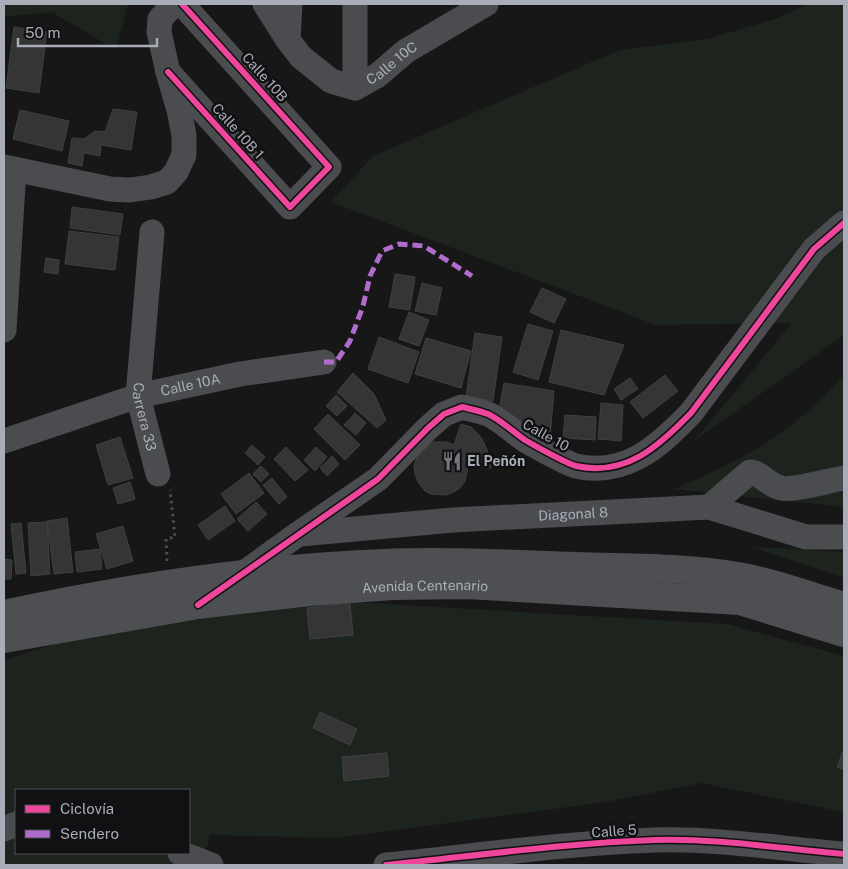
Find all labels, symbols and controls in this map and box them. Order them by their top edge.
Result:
scale bar [18,15,156,47]
text: 50 m [25,24,60,41]
street label: Calle 10C [363,38,420,88]
street label: Calle 10B [239,49,291,105]
street label: Calle 10B 1 [209,100,267,162]
street label: Calle 10A [159,370,222,399]
street label: Carrera 33 [130,382,160,453]
street label: Calle 10 [520,416,572,454]
restaurant icon: El Peñón [441,450,463,472]
place label: El Peñón [467,453,525,469]
street label: Diagonal 8 [538,504,609,524]
street label: Avenida Centenario [361,577,489,596]
legend [15,789,190,854]
text: Ciclovía [60,800,114,817]
street label: Calle 5 [591,821,637,841]
text: Sendero [60,825,119,842]

